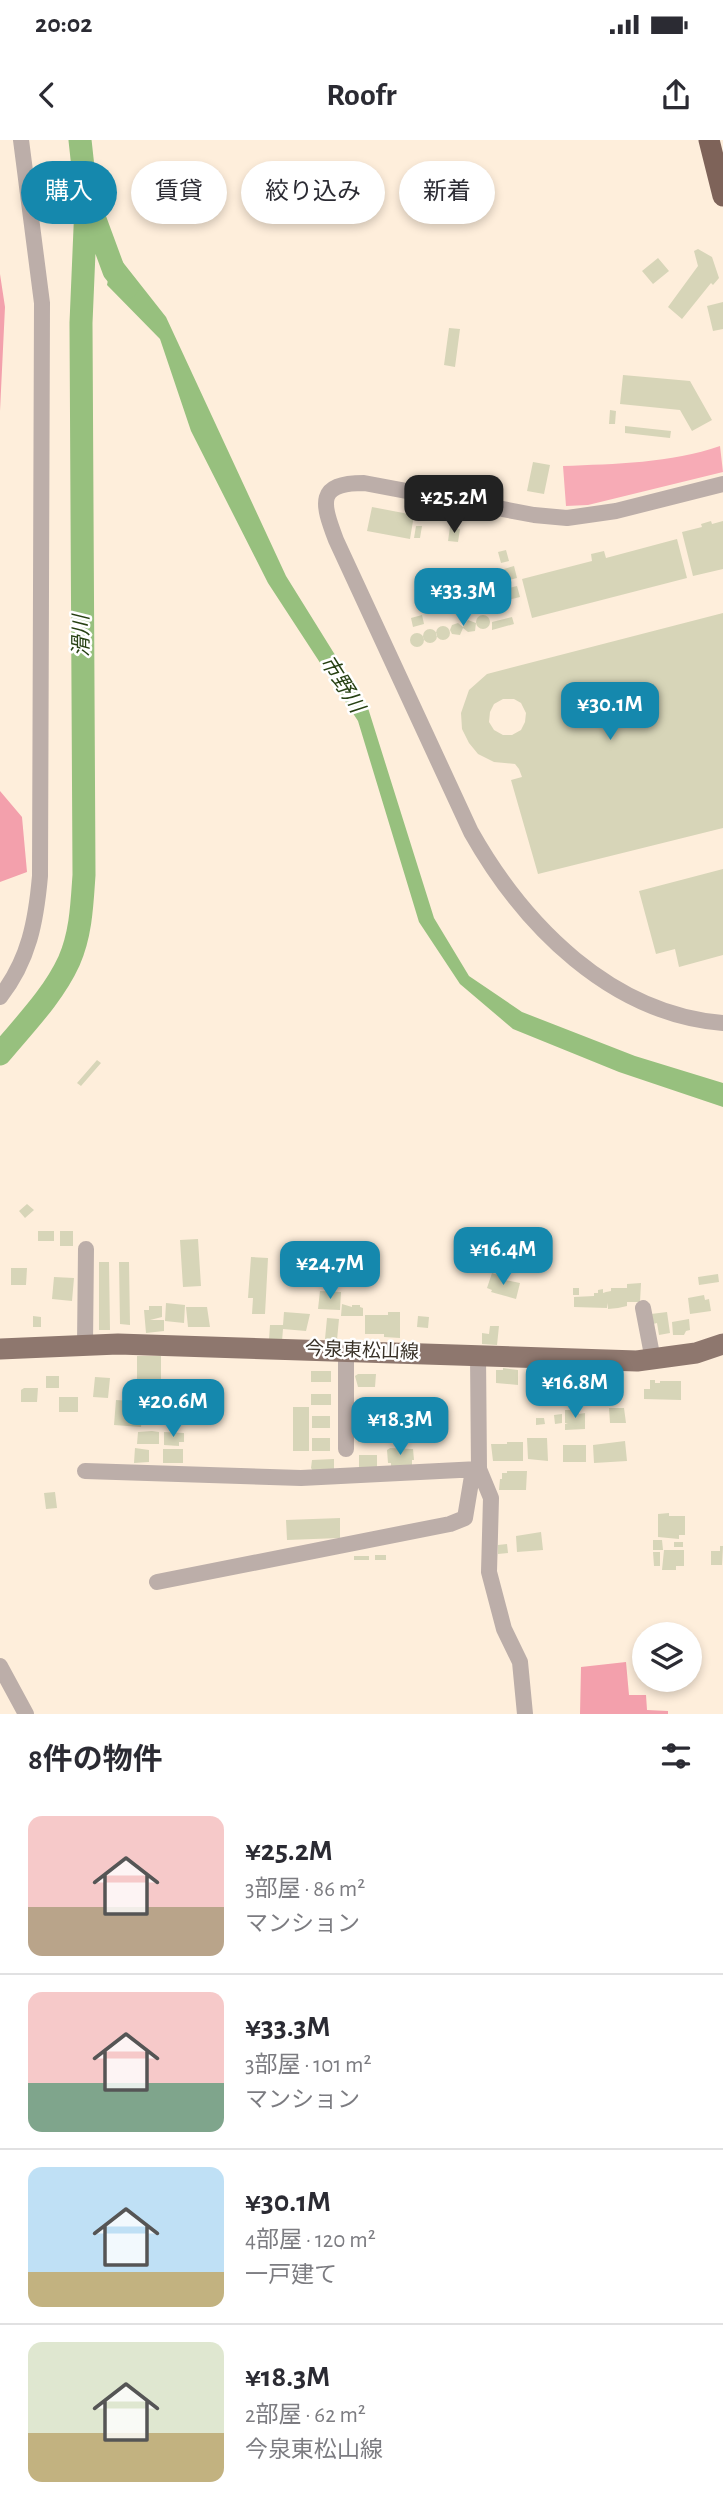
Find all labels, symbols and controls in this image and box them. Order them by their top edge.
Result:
text: 20:02 [35,11,93,37]
icon: back [28,76,66,114]
icon: share [657,76,695,114]
text: Roofr [326,79,397,111]
chip: 購入 [21,161,117,224]
chip: 賃貸 [131,161,227,224]
chip: 絞り込み [241,161,385,224]
chip: 新着 [399,161,495,224]
pin: ¥25.2M [397,476,511,535]
text: ¥25.2M [420,486,488,509]
pin: ¥33.3M [406,568,520,628]
text: ¥33.3M [430,579,496,602]
water label: 滑川 [70,613,92,657]
water label: 市野川 [316,651,370,718]
pin: ¥30.1M [553,682,667,742]
text: ¥30.1M [577,693,643,716]
pin: ¥16.4M [446,1228,560,1287]
text: ¥16.4M [470,1238,536,1261]
pin: ¥24.7M [273,1242,387,1301]
text: ¥24.7M [296,1252,364,1275]
street label: 今泉東松山線 [305,1338,419,1362]
pin: ¥16.8M [518,1360,632,1420]
text: ¥16.8M [542,1371,608,1394]
pin: ¥20.6M [116,1380,230,1439]
text: ¥20.6M [138,1390,208,1413]
pin: ¥18.3M [343,1398,457,1457]
text: ¥18.3M [367,1408,433,1431]
map controls [632,1622,702,1692]
button: layers [632,1622,702,1692]
icon: filters [657,1737,695,1775]
text: 8件の物件 [28,1745,163,1775]
text: ¥25.2M [245,1836,333,1866]
icon: home [84,1844,168,1928]
text: 3部屋 · 86 m² [245,1878,365,1901]
text: マンション [245,1913,360,1936]
text: ¥33.3M [245,2012,330,2042]
icon: home [84,2020,168,2104]
text: 3部屋 · 101 m² [245,2054,372,2077]
text: マンション [245,2089,360,2112]
text: ¥30.1M [245,2187,331,2217]
icon: home [84,2195,168,2279]
text: 4部屋 · 120 m² [245,2229,376,2252]
text: 一戸建て [245,2264,337,2287]
text: ¥18.3M [245,2362,330,2392]
icon: home [84,2370,168,2454]
text: 2部屋 · 62 m² [245,2404,366,2427]
text: 今泉東松山線 [245,2439,383,2462]

